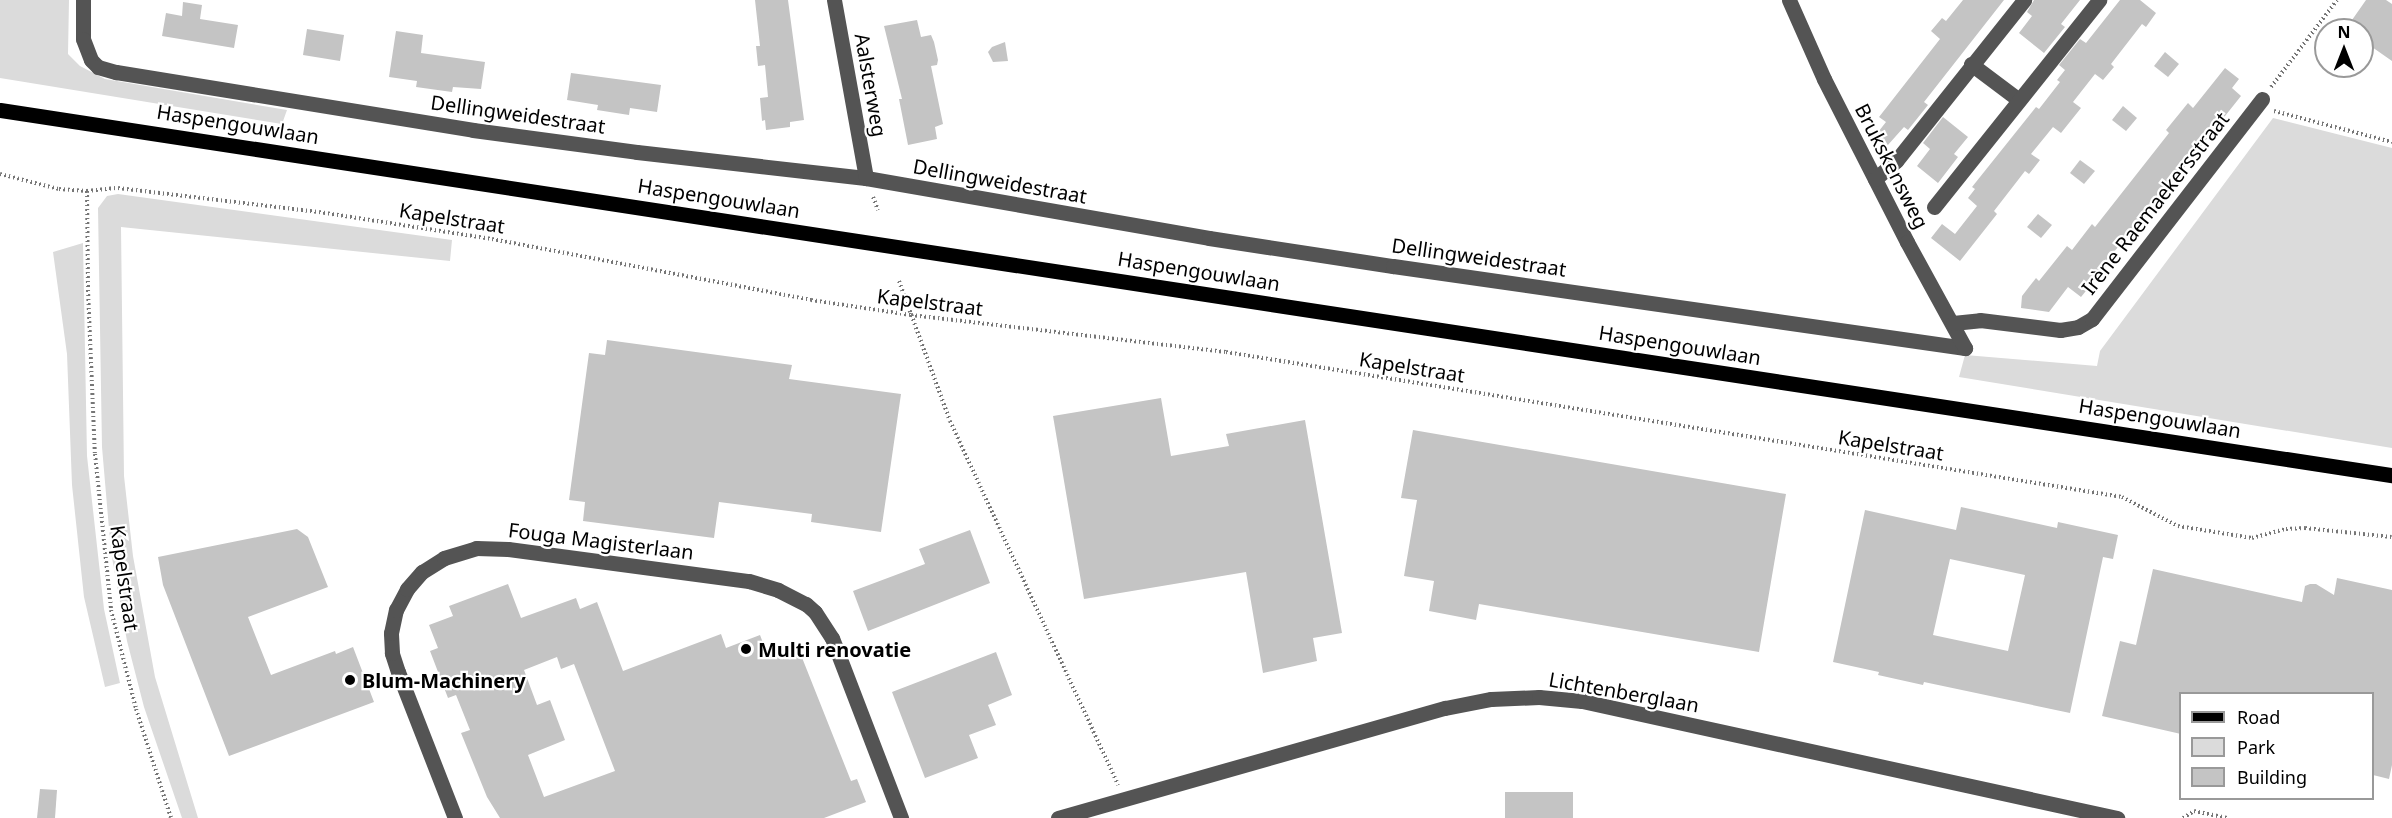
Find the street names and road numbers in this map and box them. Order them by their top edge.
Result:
street label: Aalsterweg [850,31,892,139]
street label: Dellingweidestraat [429,90,607,138]
street label: Haspengouwlaan [155,99,321,149]
street label: Brukskensweg [1850,99,1934,233]
street label: Irène Raemaekersstraat [2076,107,2234,299]
street label: Dellingweidestraat [911,154,1089,208]
street label: Haspengouwlaan [636,173,802,223]
street label: Kapelstraat [397,198,507,238]
street label: Dellingweidestraat [1390,233,1568,281]
street label: Haspengouwlaan [1116,246,1282,296]
street label: Kapelstraat [876,284,984,320]
street label: Haspengouwlaan [1597,320,1763,370]
street label: Kapelstraat [1357,347,1467,387]
street label: Haspengouwlaan [2077,393,2243,443]
street label: Kapelstraat [1836,425,1946,465]
street label: Fouga Magisterlaan [507,518,695,564]
street label: Kapelstraat [106,524,144,632]
street label: Lichtenberglaan [1547,667,1701,717]

